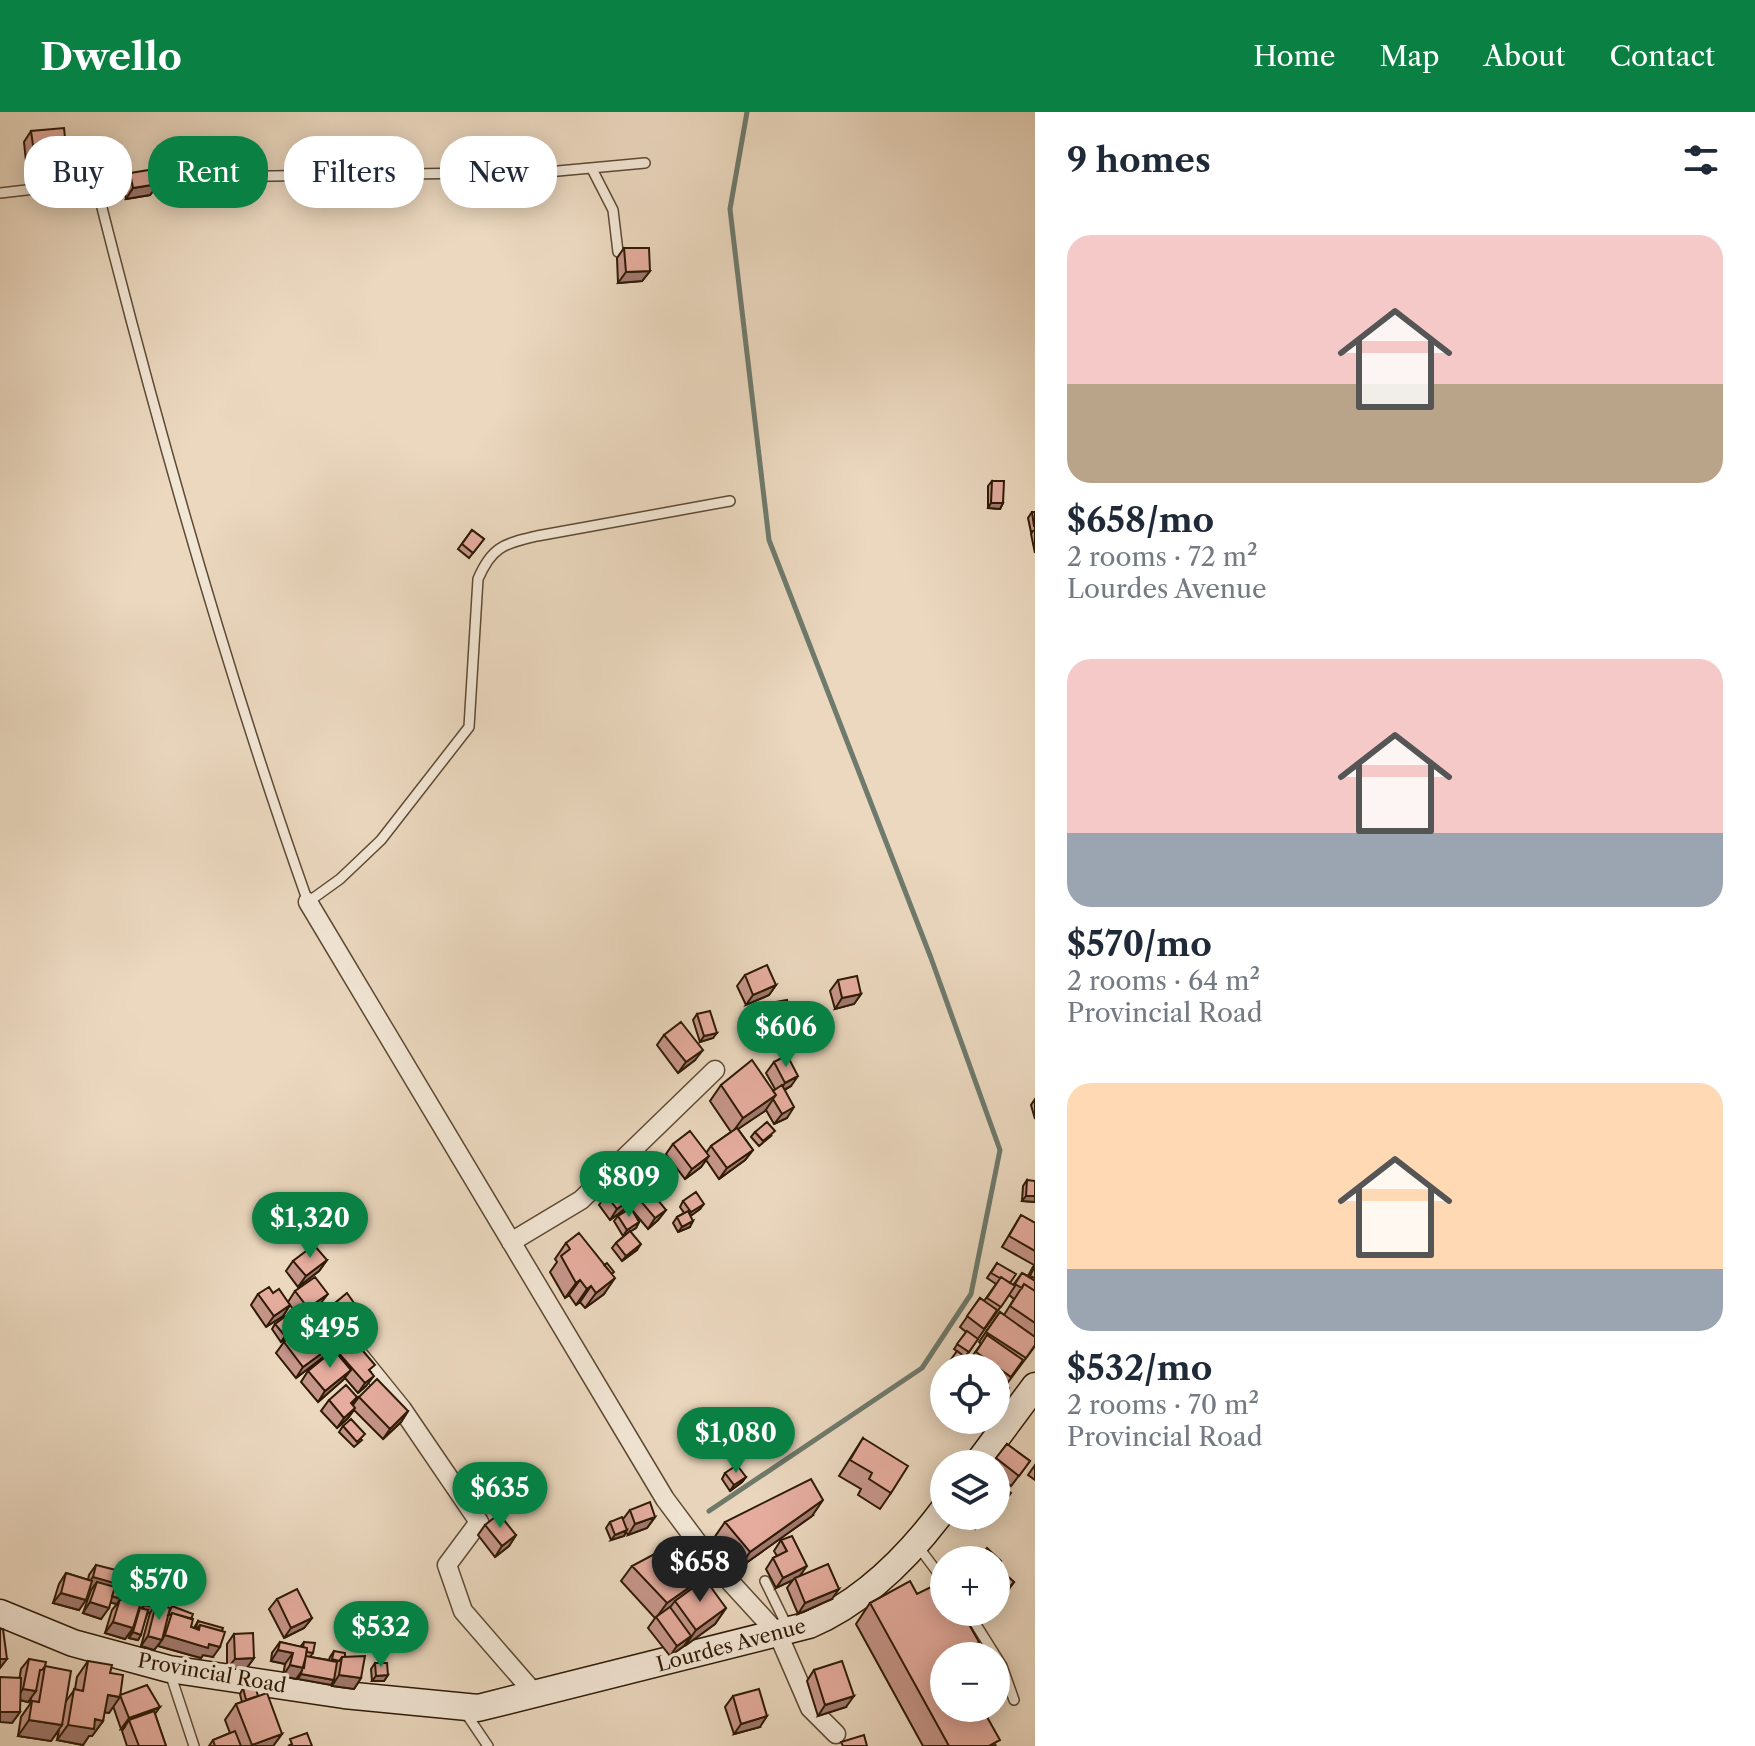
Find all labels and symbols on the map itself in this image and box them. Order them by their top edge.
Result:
pin: $606 [739,1001,833,1069]
pin: $809 [582,1151,676,1219]
pin: $1,320 [245,1192,375,1260]
pin: $495 [283,1302,377,1370]
pin: $1,080 [671,1407,801,1475]
pin: $635 [453,1462,547,1530]
pin: $658 [653,1536,747,1604]
pin: $570 [112,1554,206,1622]
pin: $532 [334,1601,428,1669]
street label: Lourdes Avenue [654,1614,808,1676]
street label: Provincial Road [136,1648,288,1698]

